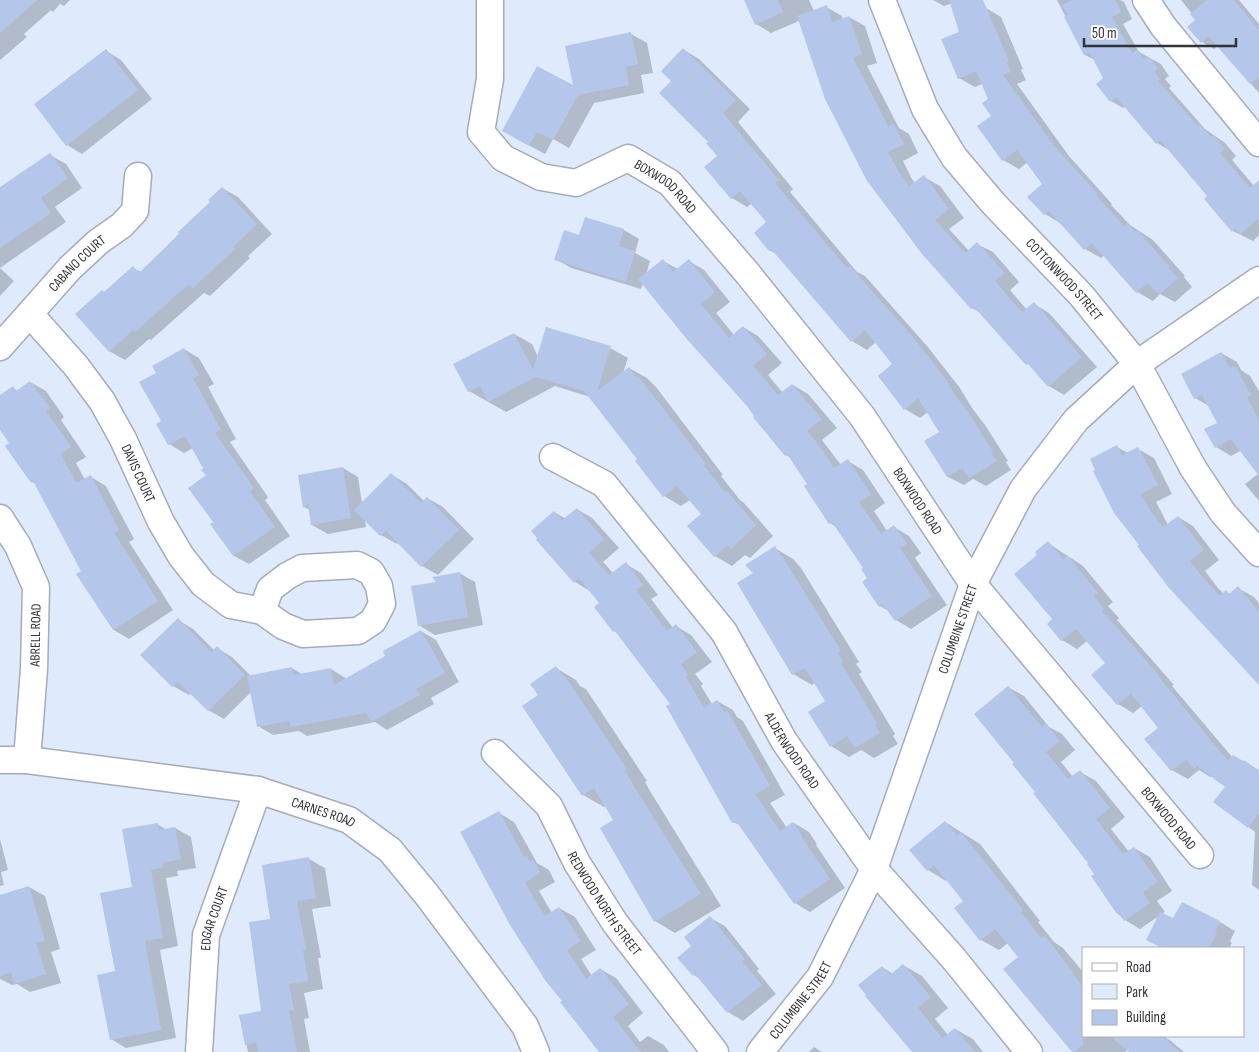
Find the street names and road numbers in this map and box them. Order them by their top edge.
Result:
street label: BOXWOOD ROAD [631,156,700,217]
street label: CABANO COURT [45,231,109,295]
street label: COTTONWOOD STREET [1022,235,1106,324]
street label: DAVIS COURT [118,442,159,505]
street label: BOXWOOD ROAD [889,464,946,538]
street label: COLUMBINE STREET [935,582,981,676]
street label: ABRELL ROAD [26,603,45,668]
street label: ALDERWOOD ROAD [760,708,823,792]
street label: BOXWOOD ROAD [1137,783,1200,853]
street label: CARNES ROAD [289,794,359,831]
street label: REDWOOD NORTH STREET [564,849,645,959]
street label: EDGAR COURT [197,884,232,951]
street label: COLUMBINE STREET [766,958,836,1043]

